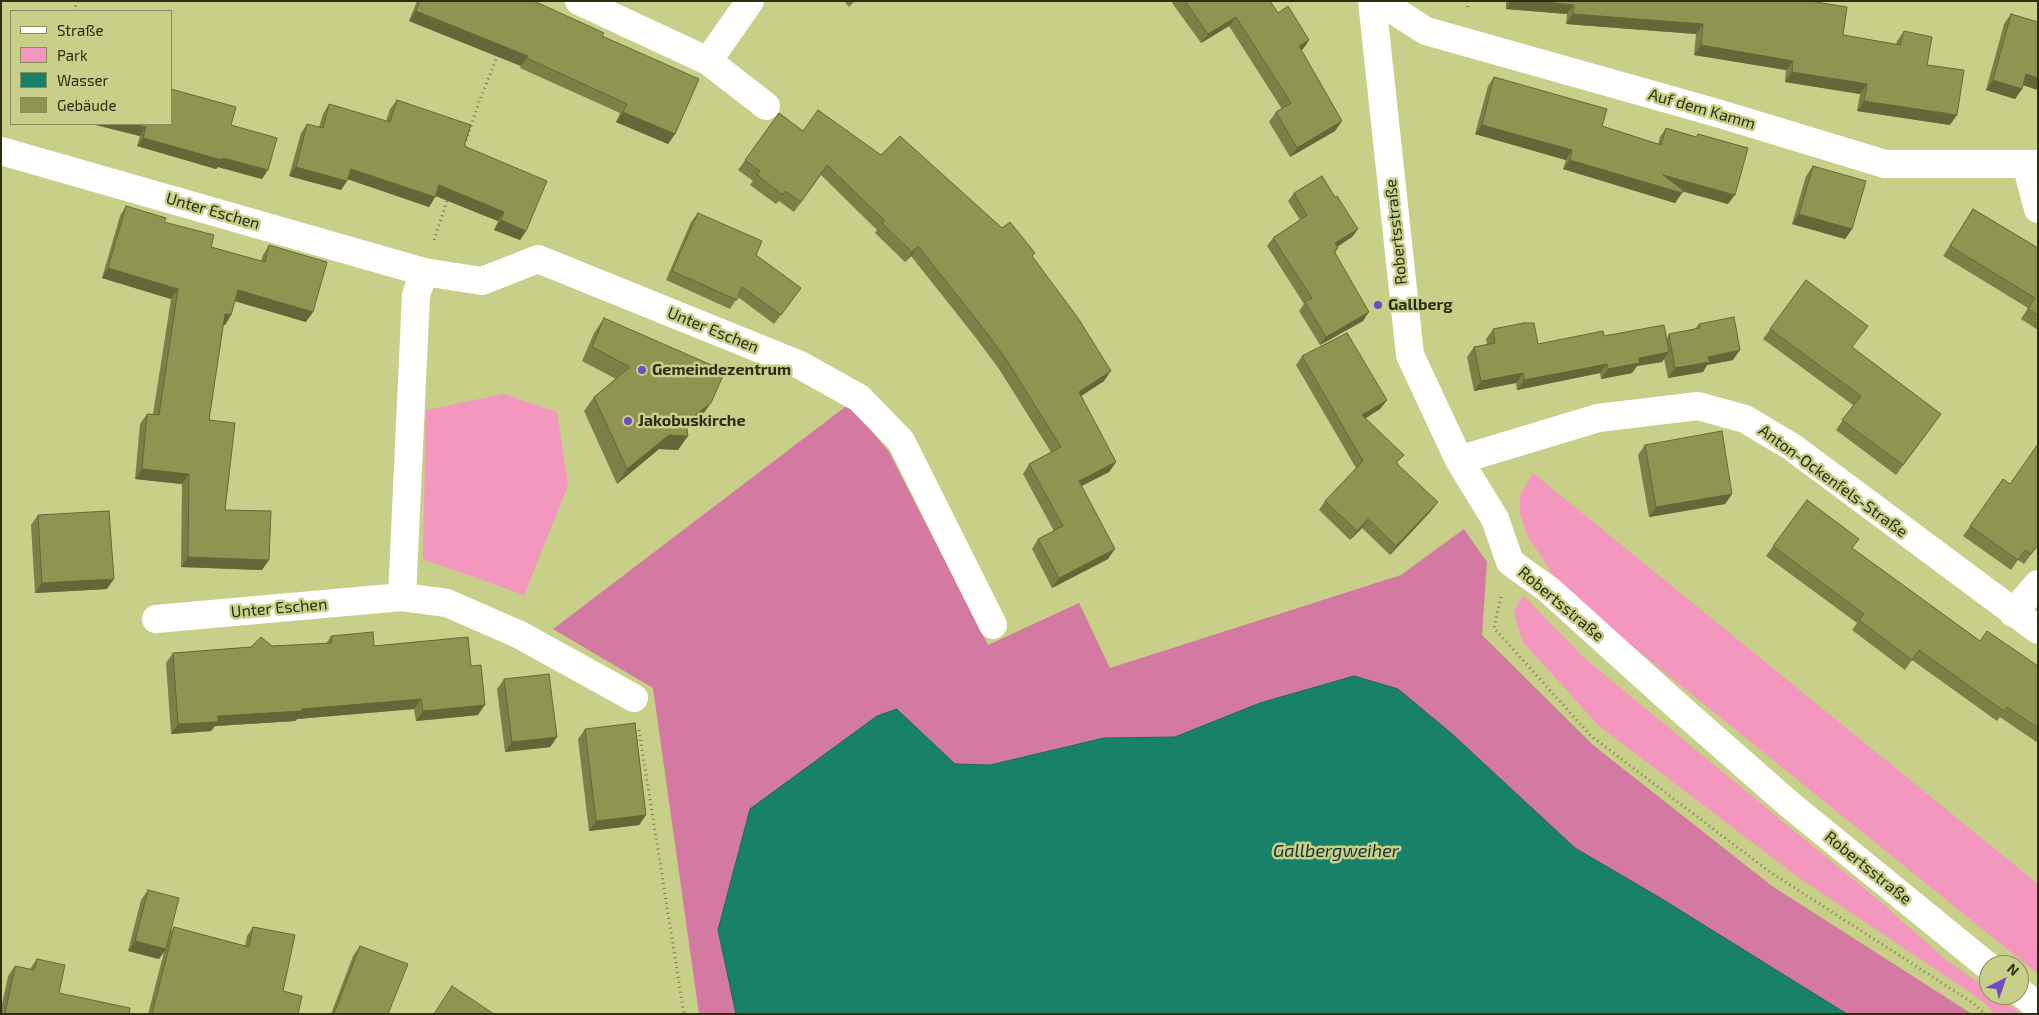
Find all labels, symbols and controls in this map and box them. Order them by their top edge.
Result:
legend [10,10,172,125]
text: Straße [57,21,103,39]
text: Park [57,46,88,64]
text: Wasser [57,71,109,89]
street label: Auf dem Kamm [1646,85,1758,133]
text: Gebäude [57,96,116,114]
street label: Robertsstraße [1381,178,1411,286]
street label: Unter Eschen [164,188,262,234]
place label: Gallberg [1388,295,1453,315]
marker: Gallberg [1372,299,1384,311]
street label: Unter Eschen [665,303,761,357]
place label: Gemeindezentrum [652,360,791,380]
marker: Gemeindezentrum [636,364,648,376]
place label: Jakobuskirche [638,411,745,431]
marker: Jakobuskirche [622,415,634,427]
street label: Anton-Ockenfels-Straße [1755,421,1911,541]
street label: Robertsstraße [1514,563,1608,645]
street label: Unter Eschen [230,594,328,622]
street label: Robertsstraße [1821,827,1915,909]
water label: Gallbergweiher [1273,840,1399,862]
north arrow [1979,955,2029,1005]
text: N [2004,959,2023,979]

